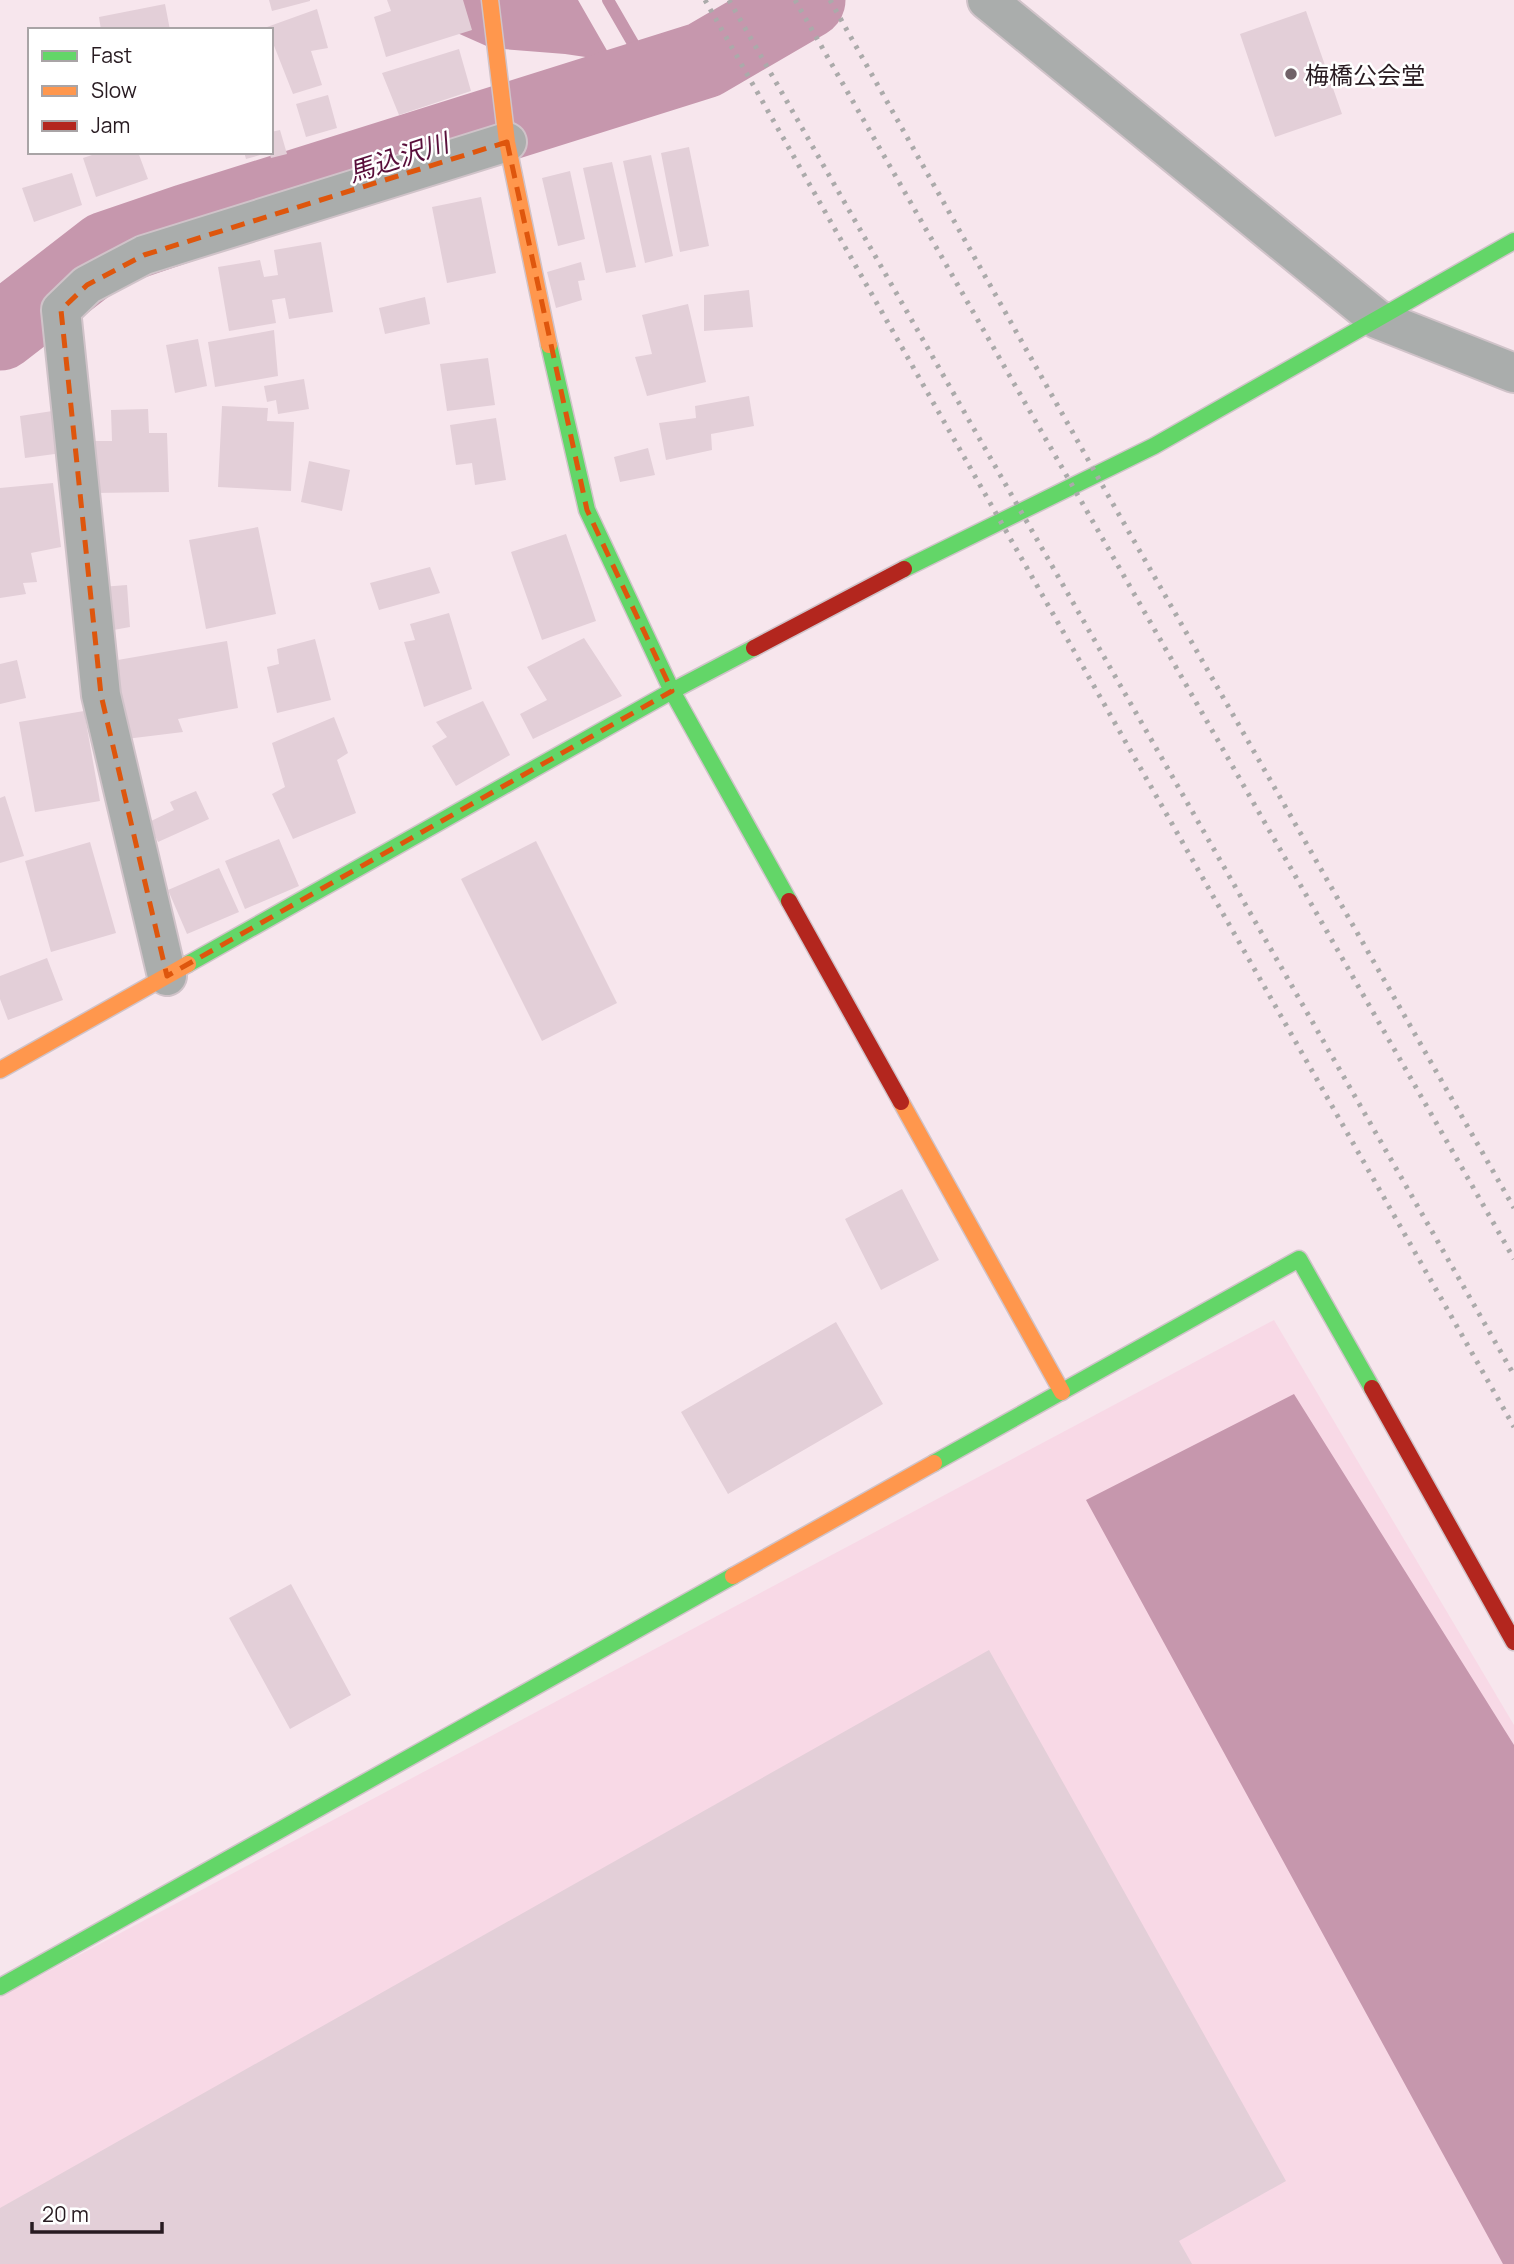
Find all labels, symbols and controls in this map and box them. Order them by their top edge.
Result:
legend [28,28,273,154]
text: Fast [91,41,132,69]
place label: 梅橋公会堂 [1305,58,1425,91]
marker: 梅橋公会堂 [1283,66,1299,82]
text: Slow [91,76,137,104]
text: Jam [91,111,130,139]
water label: 馬込沢川 [343,123,456,190]
scale bar [32,2190,161,2234]
text: 20 m [42,2200,89,2228]

